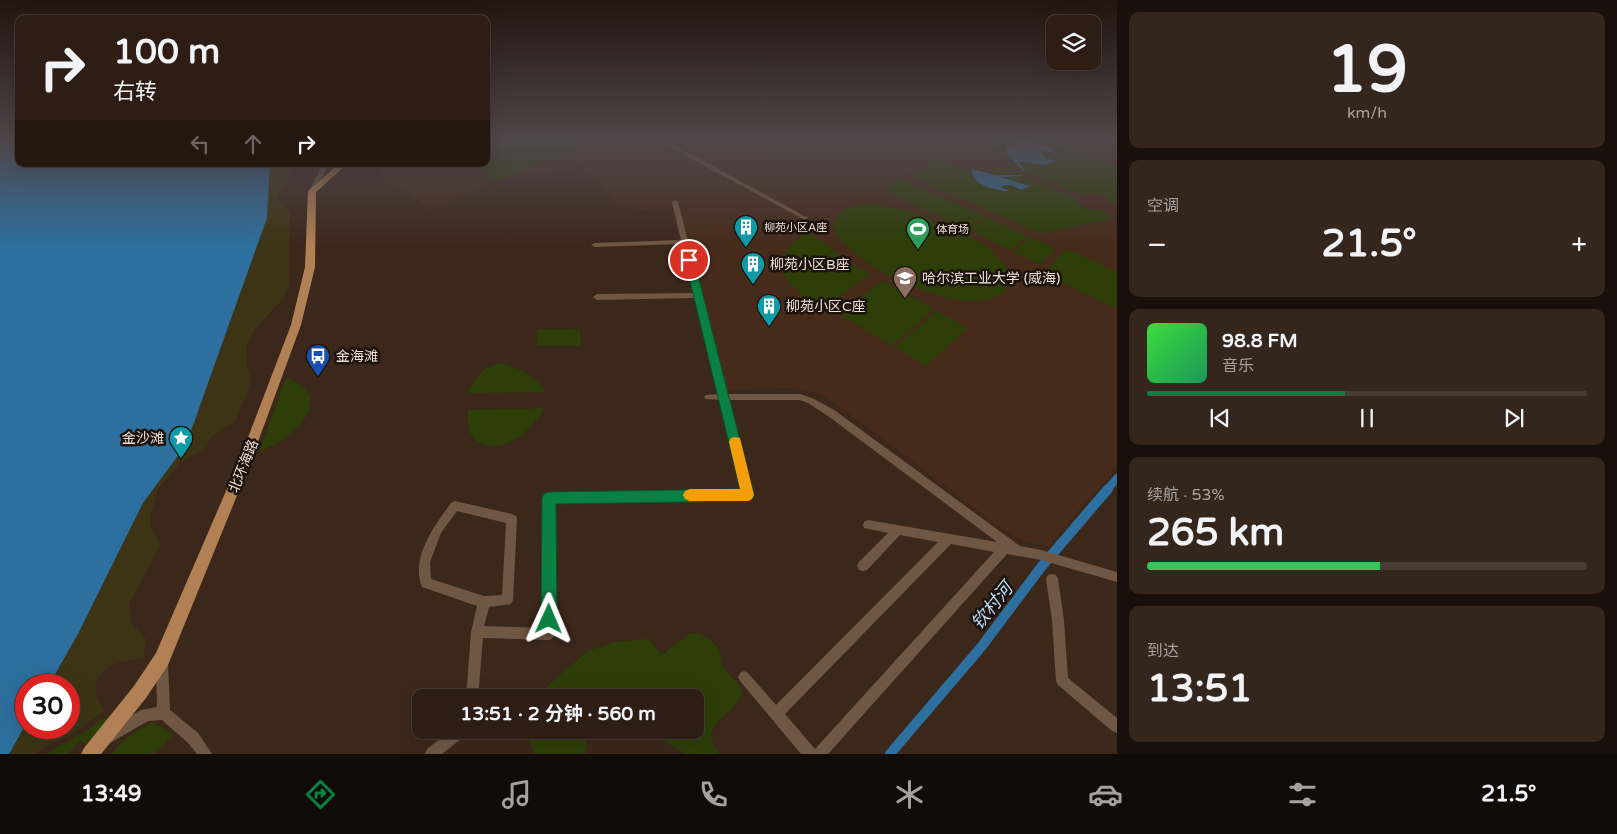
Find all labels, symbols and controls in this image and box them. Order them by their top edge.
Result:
map controls [1046,15,1101,70]
button: layers [1046,15,1101,70]
text: 100 m [113,31,220,73]
text: 19 [1326,31,1408,110]
icon: right [30,35,95,100]
text: 右转 [113,79,157,105]
text: km/h [1347,103,1387,123]
icon: left [186,130,214,158]
icon: ahead [239,130,267,158]
icon: right [292,130,320,158]
text: 空调 [1147,196,1179,216]
building icon: 柳苑小区A座 [733,214,759,248]
sports icon: 体育场 [905,216,931,250]
place label: 柳苑小区A座 [764,221,827,234]
text: 21.5° [1322,221,1417,267]
place label: 体育场 [936,223,969,236]
text: − [1147,228,1167,262]
text: + [1571,228,1587,262]
pin [668,239,710,281]
icon: arrive [675,246,703,274]
building icon: 柳苑小区B座 [740,251,766,285]
place label: 柳苑小区B座 [770,256,850,273]
school or university icon: 哈尔滨工业大学 (威海) [892,265,918,299]
place label: 哈尔滨工业大学 (威海) [922,270,1060,287]
building icon: 柳苑小区C座 [756,293,782,327]
place label: 柳苑小区C座 [786,298,866,315]
text: 98.8 FM [1222,330,1298,352]
bus stop icon: 金海滩 [305,343,331,377]
place label: 金海滩 [336,348,378,365]
text: 音乐 [1222,356,1254,376]
icon: previous [1206,404,1234,432]
icon: pause [1353,404,1381,432]
icon: next [1500,404,1528,432]
place icon: 金沙滩 [168,425,194,459]
place label: 金沙滩 [122,430,164,447]
street label: 北环海路 [225,437,262,495]
text: 续航 · 53% [1147,485,1225,505]
text: 265 km [1147,510,1284,556]
water label: 钦村河 [966,576,1019,634]
position arrow [522,592,574,644]
text: 到达 [1147,641,1179,661]
text: 13:51 [1147,666,1252,712]
speed limit sign: 30 [15,674,80,739]
text: 13:51 · 2 分钟 · 560 m [460,703,656,725]
icon: directions [303,777,338,812]
icon: music [499,777,534,812]
icon: phone [696,777,731,812]
icon: climate [892,777,927,812]
icon: car [1088,777,1123,812]
icon: filters [1285,777,1320,812]
text: 13:49 [81,781,142,807]
text: 21.5° [1481,781,1536,807]

